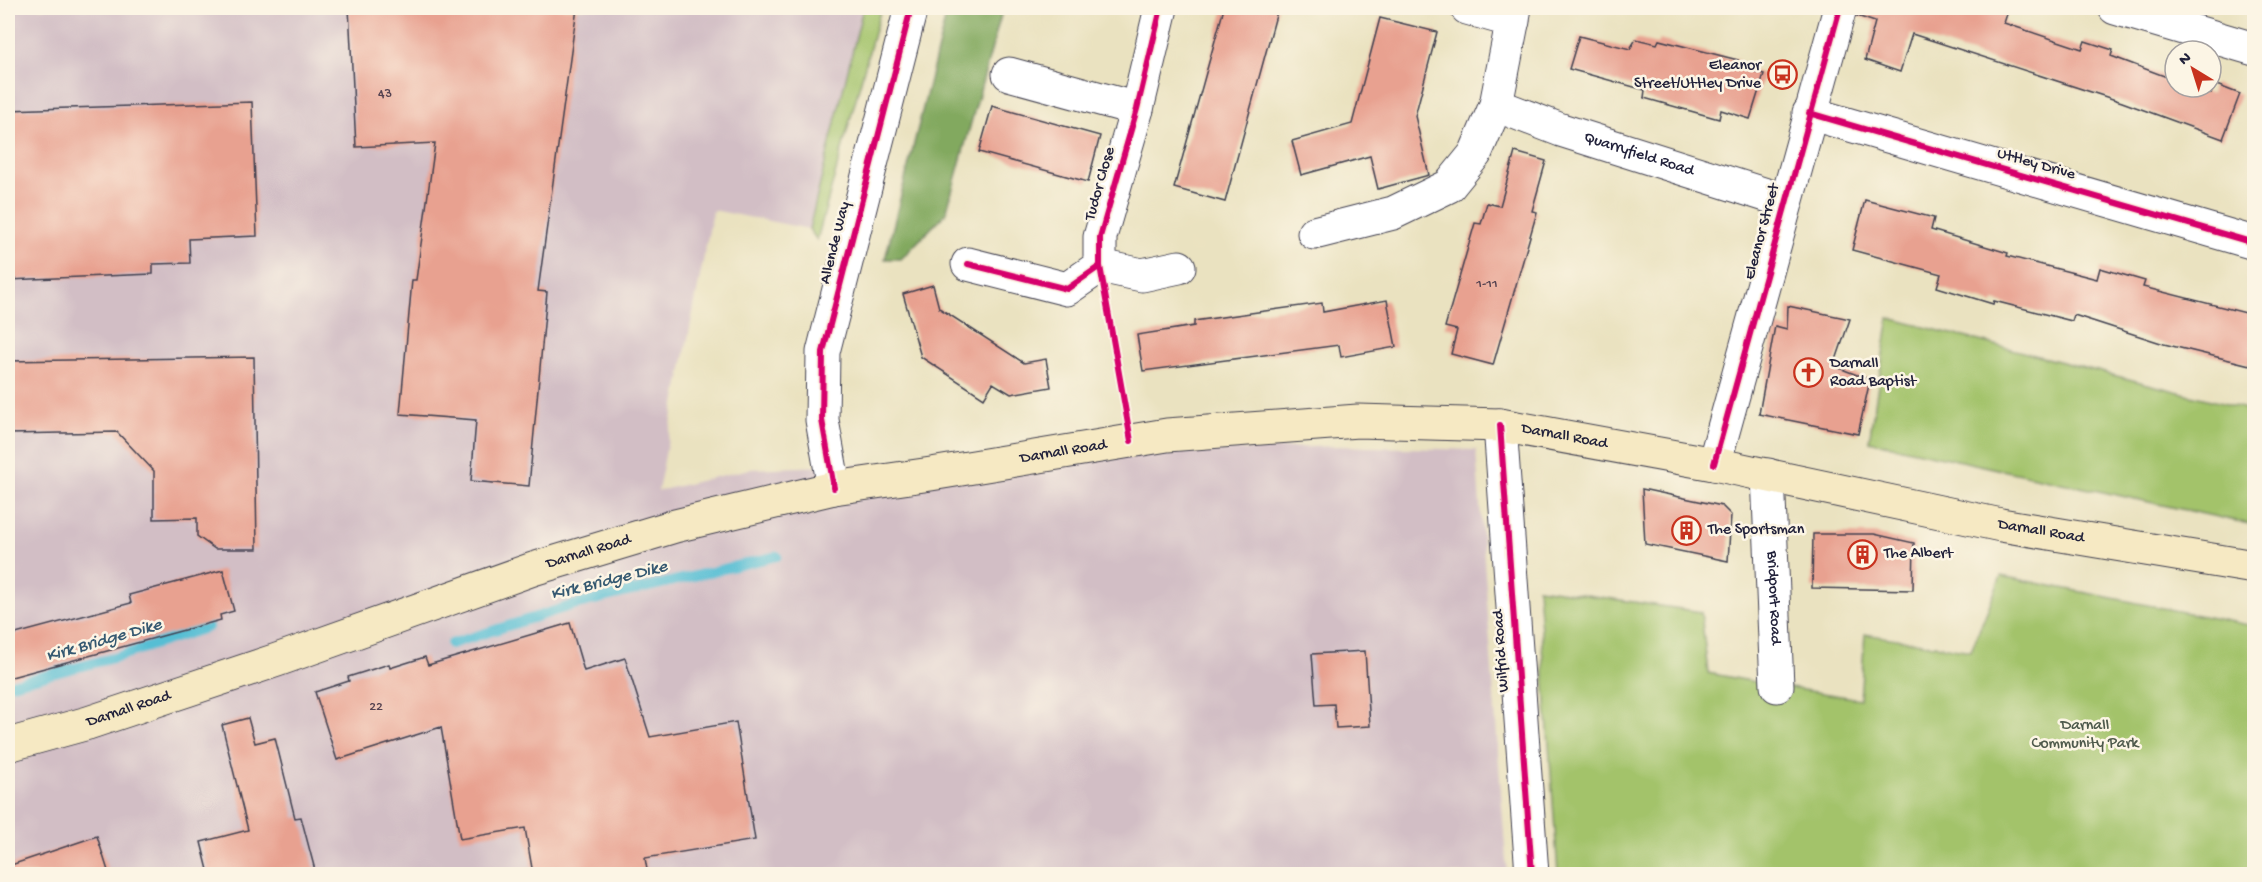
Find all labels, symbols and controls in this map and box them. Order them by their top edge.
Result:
north arrow [2163,39,2223,99]
text: N [2176,49,2196,71]
place label: Eleanor Street/Uttley Drive [1634,57,1762,94]
bus stop icon: Eleanor Street/Uttley Drive [1766,59,1798,91]
house number: 43 [378,86,392,103]
street label: Quarryfield Road [1581,128,1698,182]
street label: Tudor Close [1081,144,1121,224]
street label: Uttley Drive [1995,145,2078,185]
street label: Eleanor Street [1741,180,1785,282]
street label: Allende Way [817,200,855,286]
house number: 1-11 [1475,276,1498,293]
place label: Darnall Road Baptist [1829,355,1918,392]
church icon: Darnall Road Baptist [1793,357,1825,389]
street label: Darnall Road [1519,419,1611,454]
street label: Darnall Road [1018,435,1110,469]
building icon: The Sportsman [1671,514,1703,546]
street label: Darnall Road [1995,515,2087,548]
place label: The Sportsman [1707,521,1805,540]
street label: Darnall Road [543,530,635,574]
building icon: The Albert [1847,538,1879,570]
place label: The Albert [1883,545,1954,564]
street label: Bridport Road [1762,550,1785,647]
water label: Kirk Bridge Dike [549,556,670,606]
street label: Wilfrid Road [1490,607,1514,693]
water label: Kirk Bridge Dike [44,614,165,668]
street label: Darnall Road [83,686,175,733]
house number: 22 [369,699,383,716]
park label: Darnall Community Park [2032,717,2140,754]

